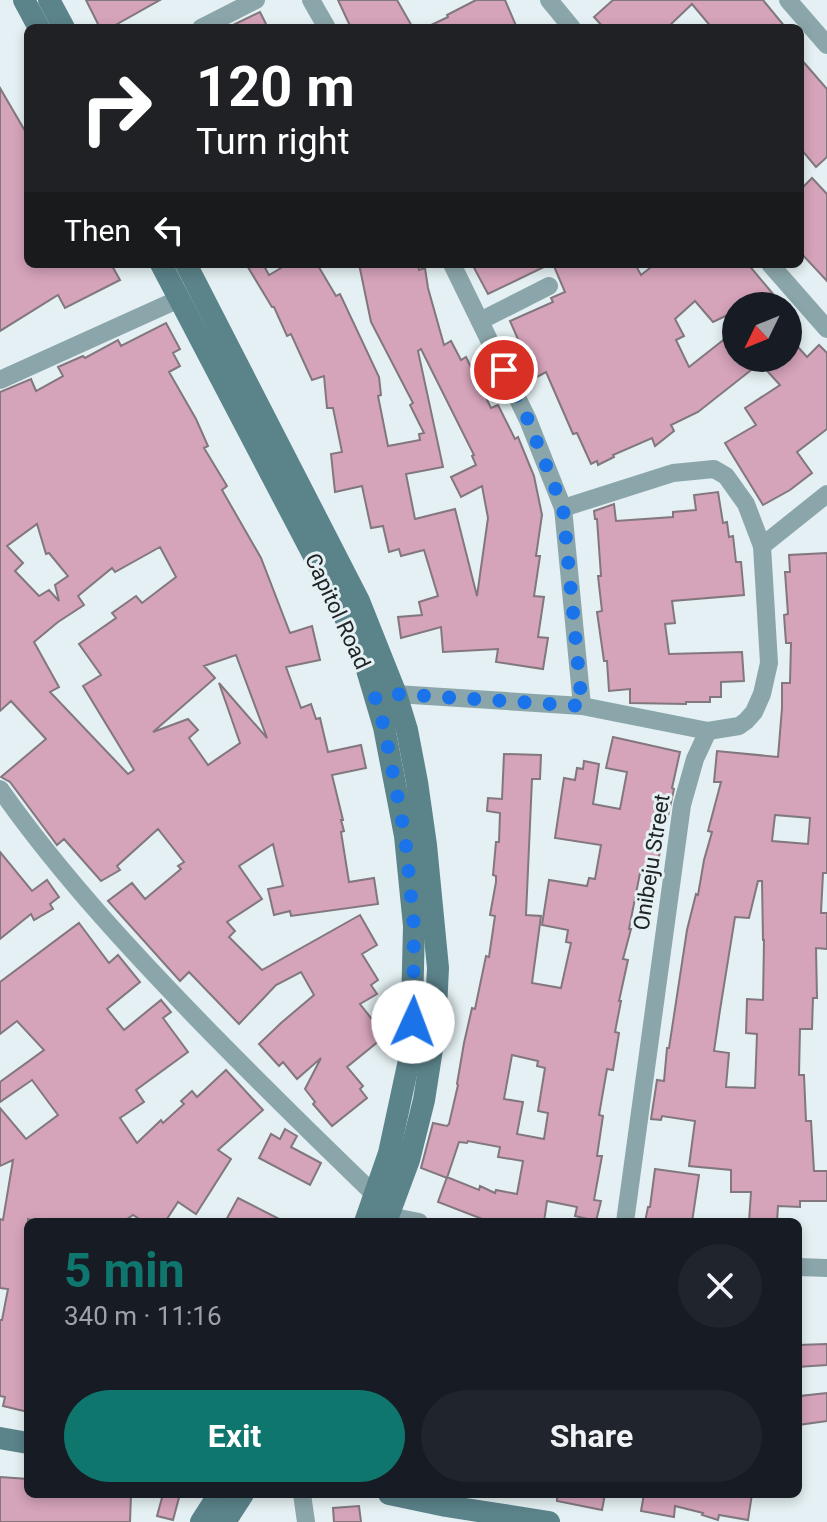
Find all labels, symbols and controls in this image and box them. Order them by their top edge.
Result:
text: 120 m [196,54,355,120]
icon: right [64,56,168,160]
text: Turn right [196,121,349,163]
icon: left [147,208,191,252]
text: Then [64,213,131,248]
north arrow [722,292,802,372]
map controls [722,292,802,372]
pin [470,336,538,404]
icon: arrive [482,348,526,392]
street label: Capitol Road [300,549,375,673]
street label: Onibeju Street [628,792,675,932]
position arrow [371,980,455,1064]
text: 5 min [64,1242,185,1299]
button: close [678,1244,762,1328]
text: 340 m · 11:16 [64,1301,222,1331]
button: Exit [64,1390,405,1482]
button: Share [421,1390,762,1482]

